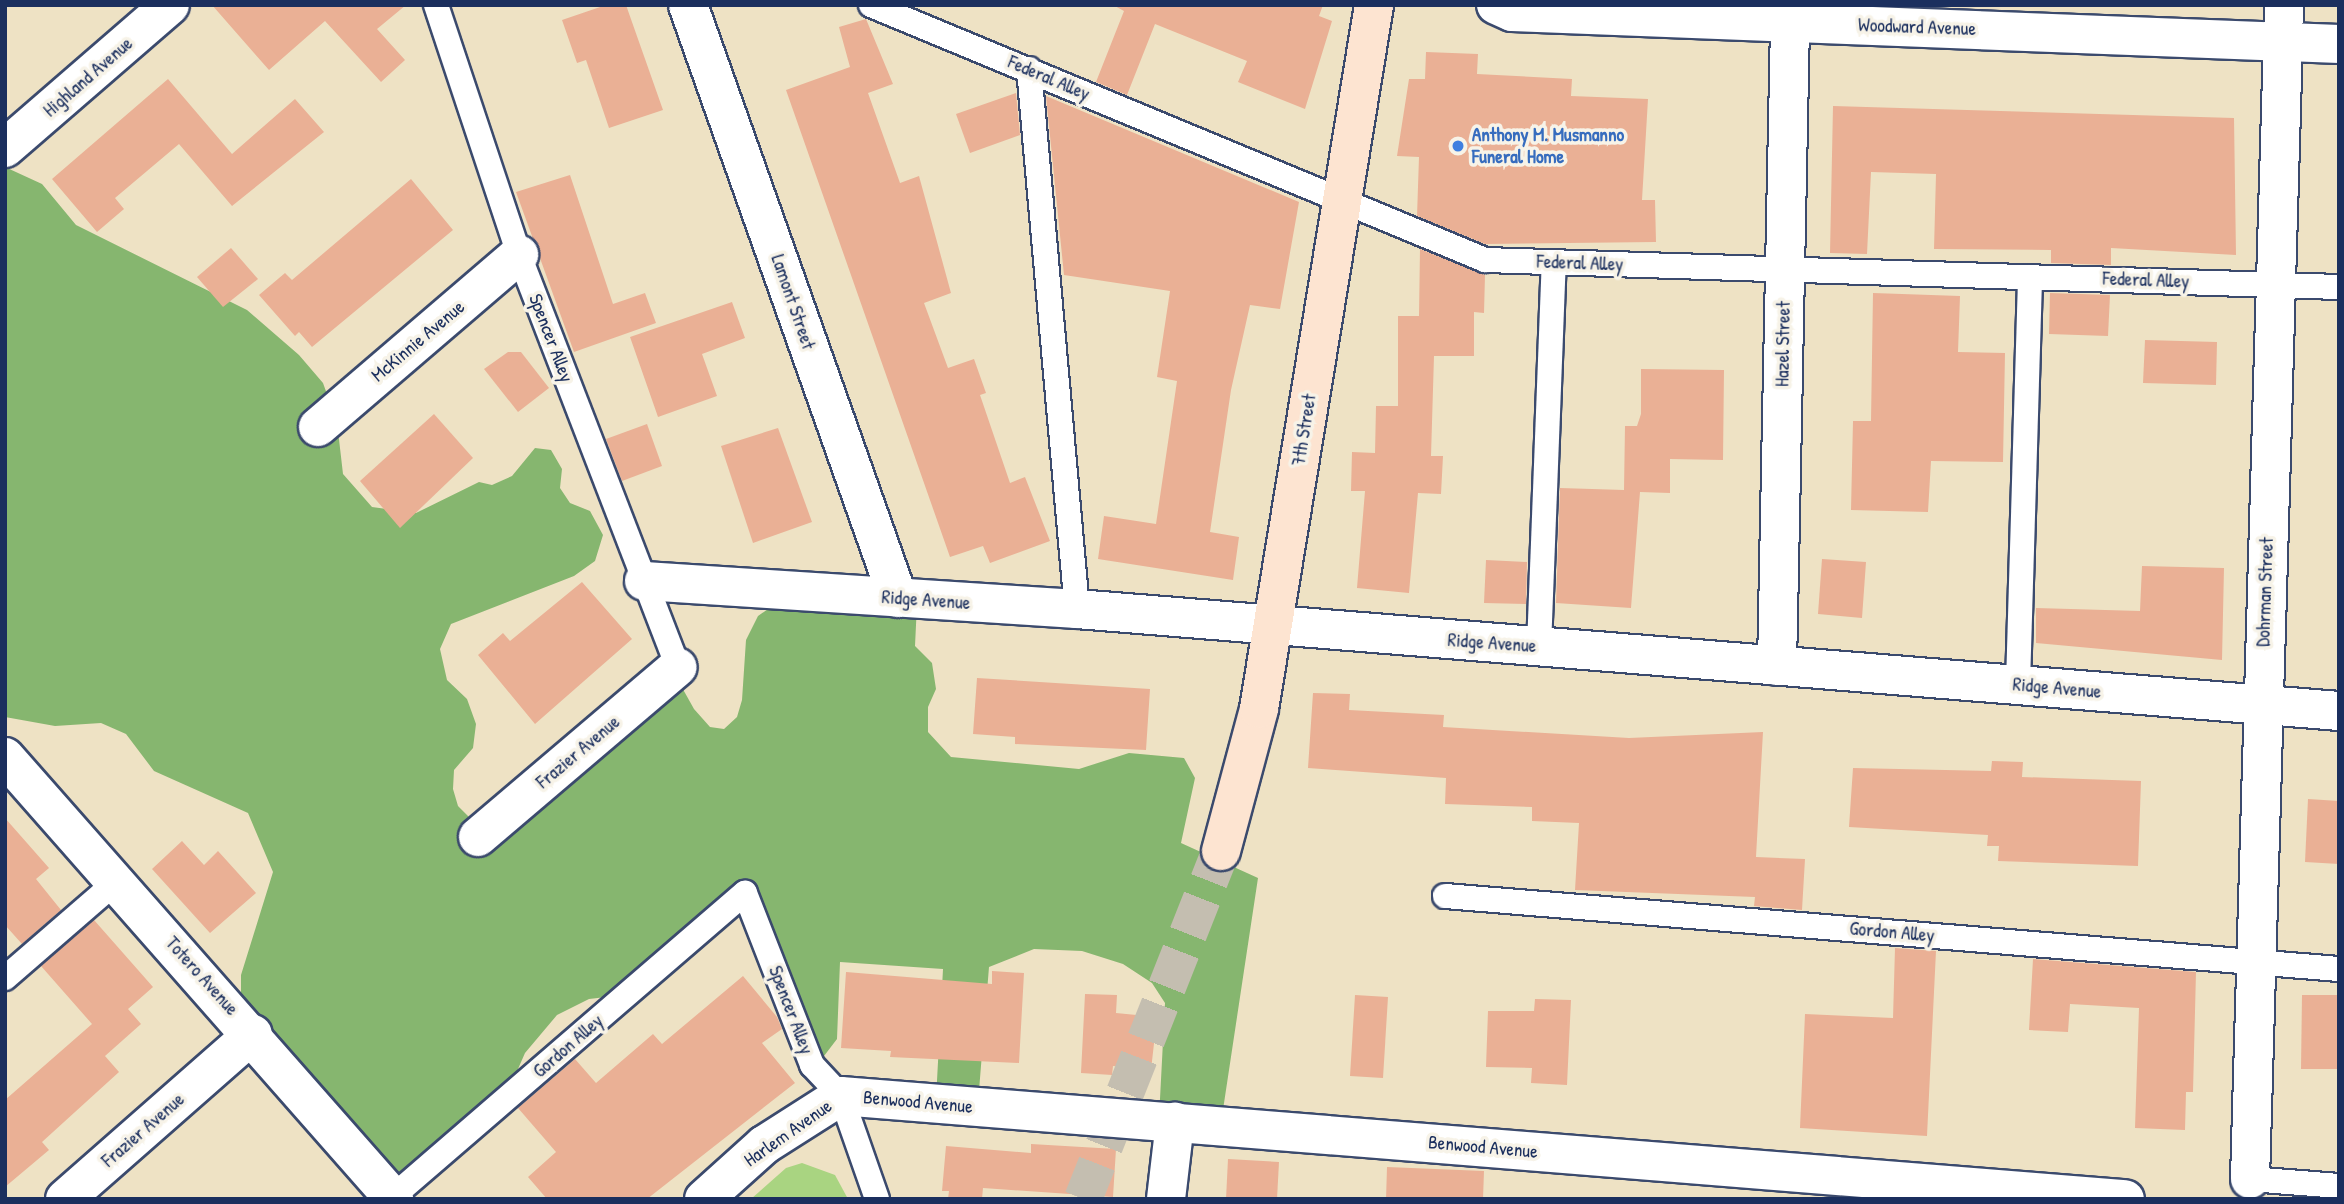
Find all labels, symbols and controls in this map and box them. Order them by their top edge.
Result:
street label: Woodward Avenue [1858,14,1976,40]
street label: Highland Avenue [39,32,137,122]
street label: Federal Alley [1005,51,1093,105]
place label: Anthony M. Musmanno Funeral Home [1472,124,1624,168]
marker: Anthony M. Musmanno Funeral Home [1450,138,1466,154]
street label: Federal Alley [1536,250,1624,276]
street label: Lamont Street [766,252,820,352]
street label: Federal Alley [2102,267,2190,293]
street label: Spencer Alley [524,291,578,385]
street label: McKinnie Avenue [367,295,469,387]
street label: Hazel Street [1771,301,1795,387]
street label: 7th Street [1287,392,1321,468]
street label: Dohrman Street [2252,537,2278,647]
street label: Ridge Avenue [881,586,971,614]
street label: Ridge Avenue [1447,629,1537,657]
street label: Ridge Avenue [2012,673,2102,703]
street label: Frazier Avenue [532,711,624,793]
street label: Gordon Alley [1849,917,1935,947]
street label: Totero Avenue [161,932,243,1020]
street label: Spencer Alley [764,963,818,1057]
street label: Gordon Alley [528,1009,608,1083]
street label: Benwood Avenue [862,1086,974,1118]
street label: Frazier Avenue [97,1088,189,1172]
street label: Harlem Avenue [740,1094,836,1172]
street label: Benwood Avenue [1427,1131,1539,1163]

